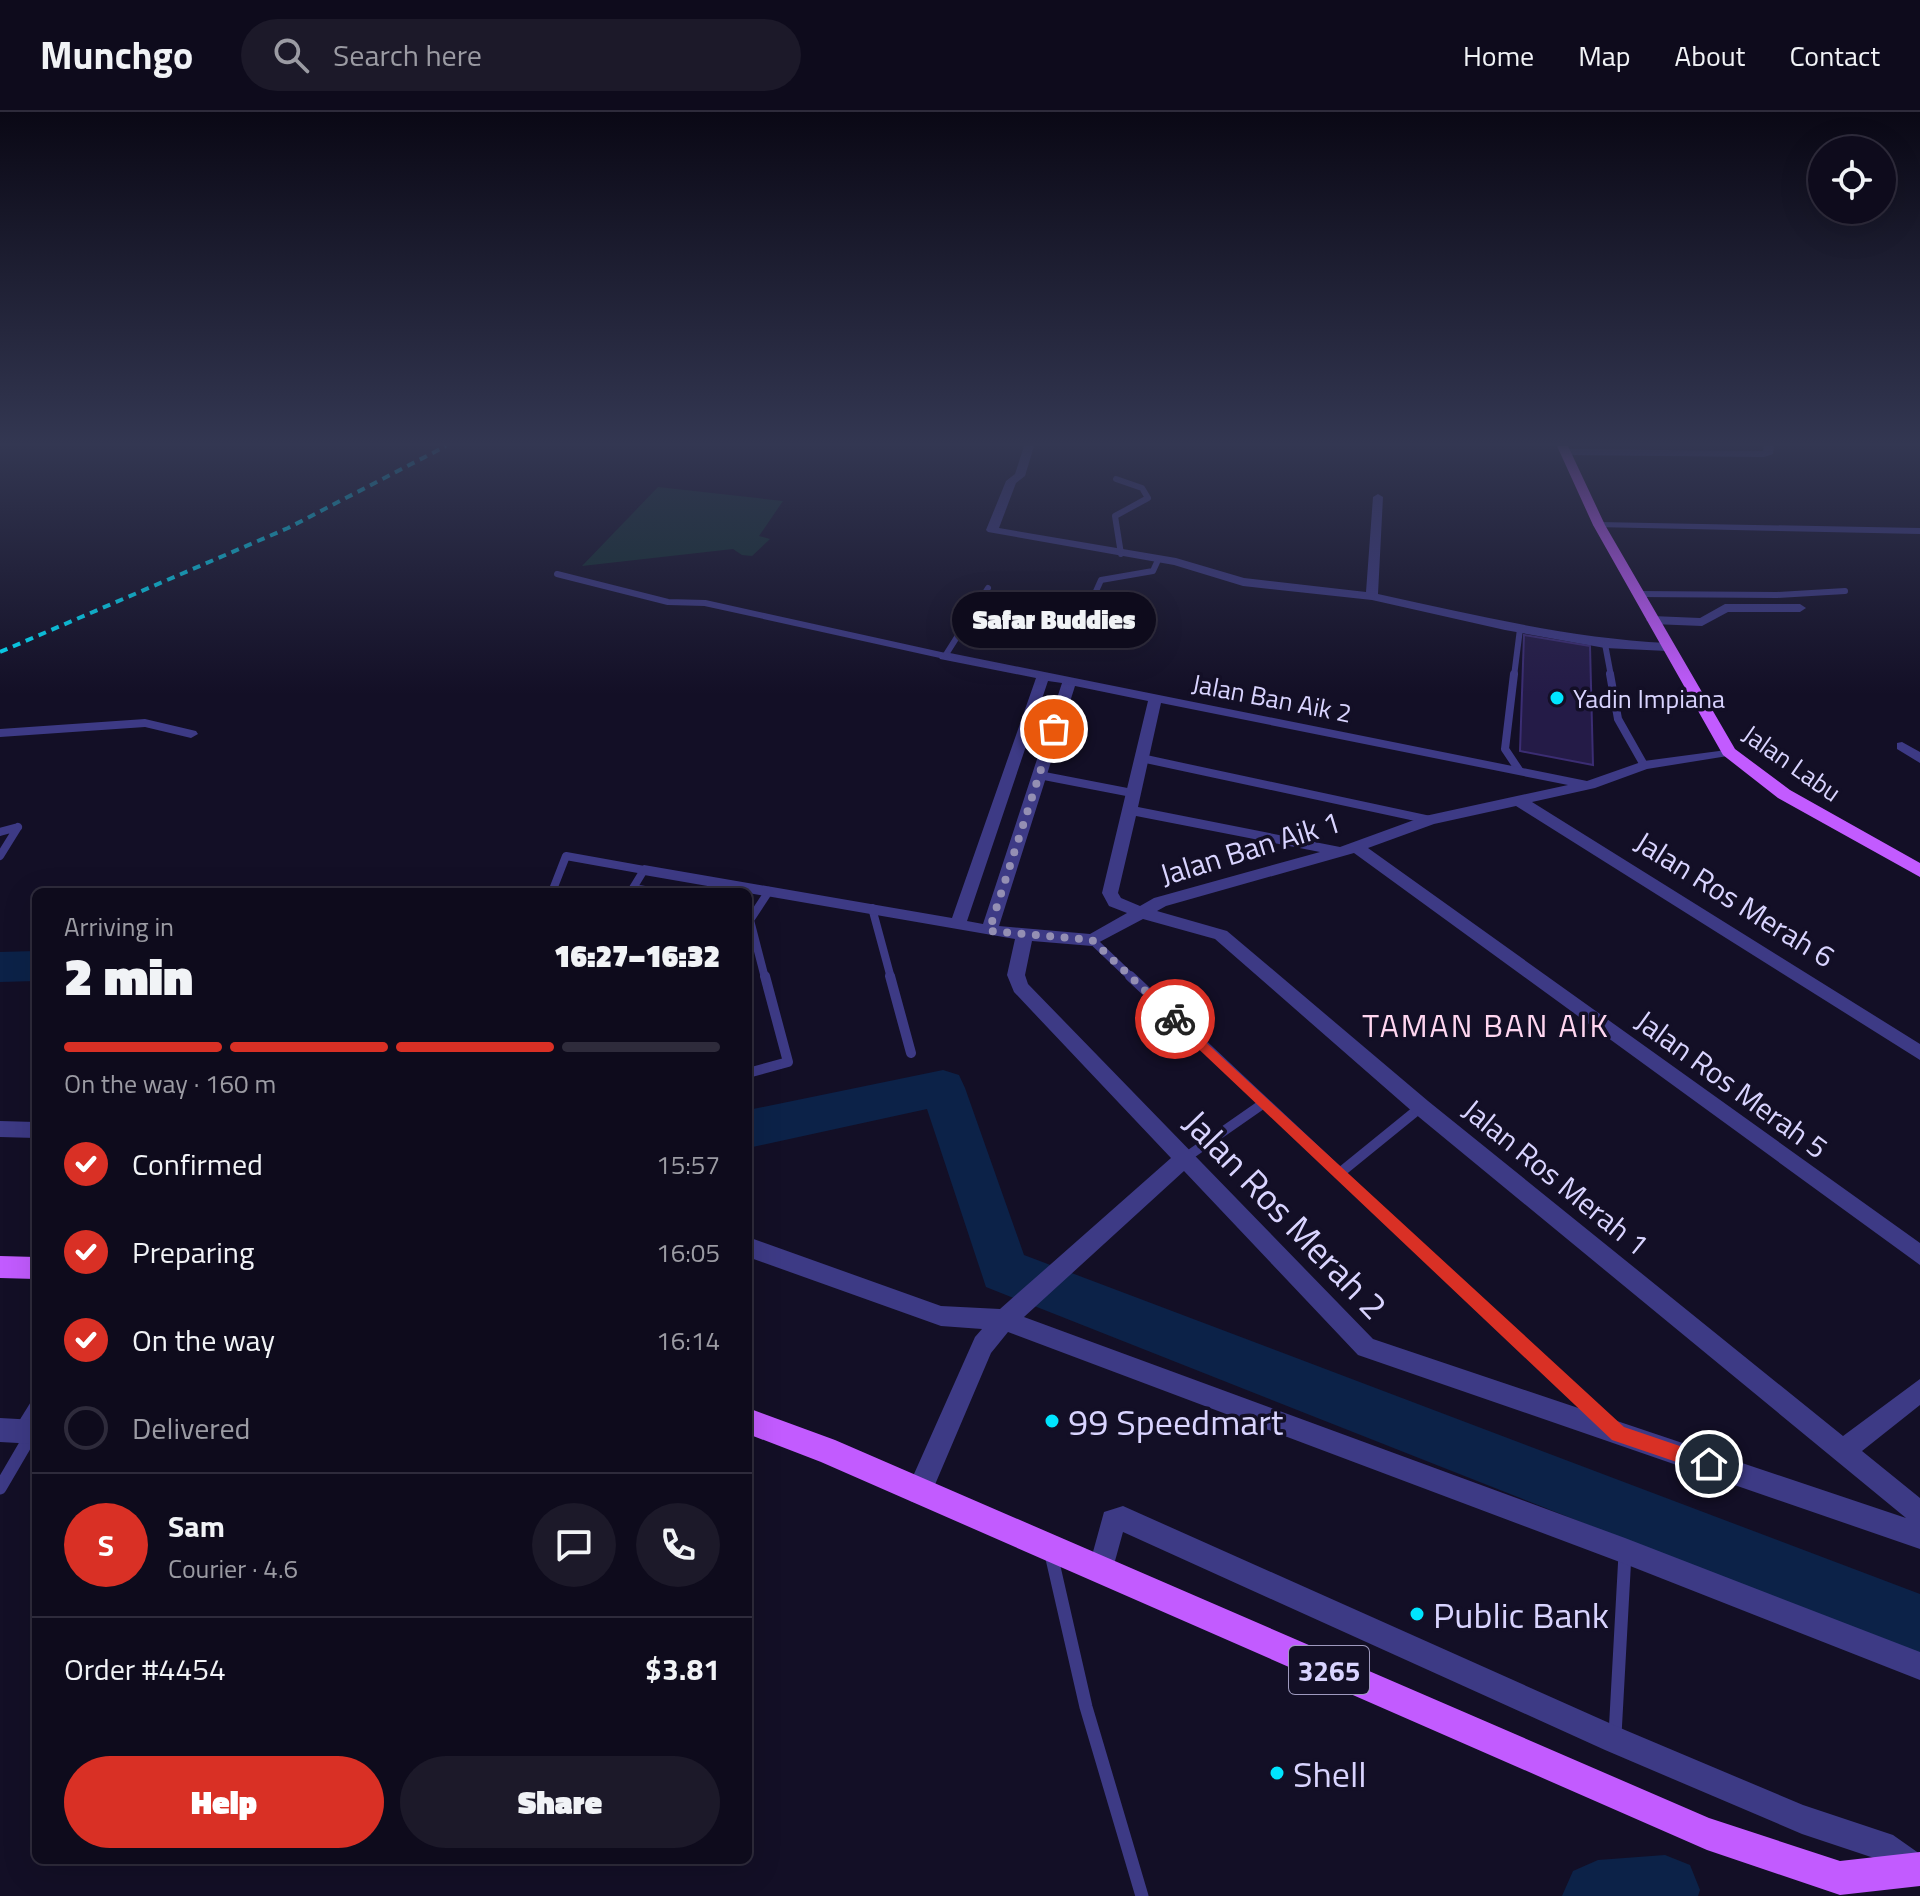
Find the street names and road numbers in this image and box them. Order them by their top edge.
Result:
street label: Jalan Ban Aik 2 [1189,663,1355,733]
street label: Jalan Labu [1735,715,1849,811]
street label: Jalan Ban Aik 1 [1154,799,1346,897]
street label: Jalan Ros Merah 6 [1626,819,1844,979]
street label: Jalan Ros Merah 5 [1626,998,1838,1170]
street label: Jalan Ros Merah 1 [1453,1087,1659,1267]
street label: Jalan Ros Merah 2 [1171,1096,1401,1332]
road number: 3265 [1289,1646,1369,1694]

